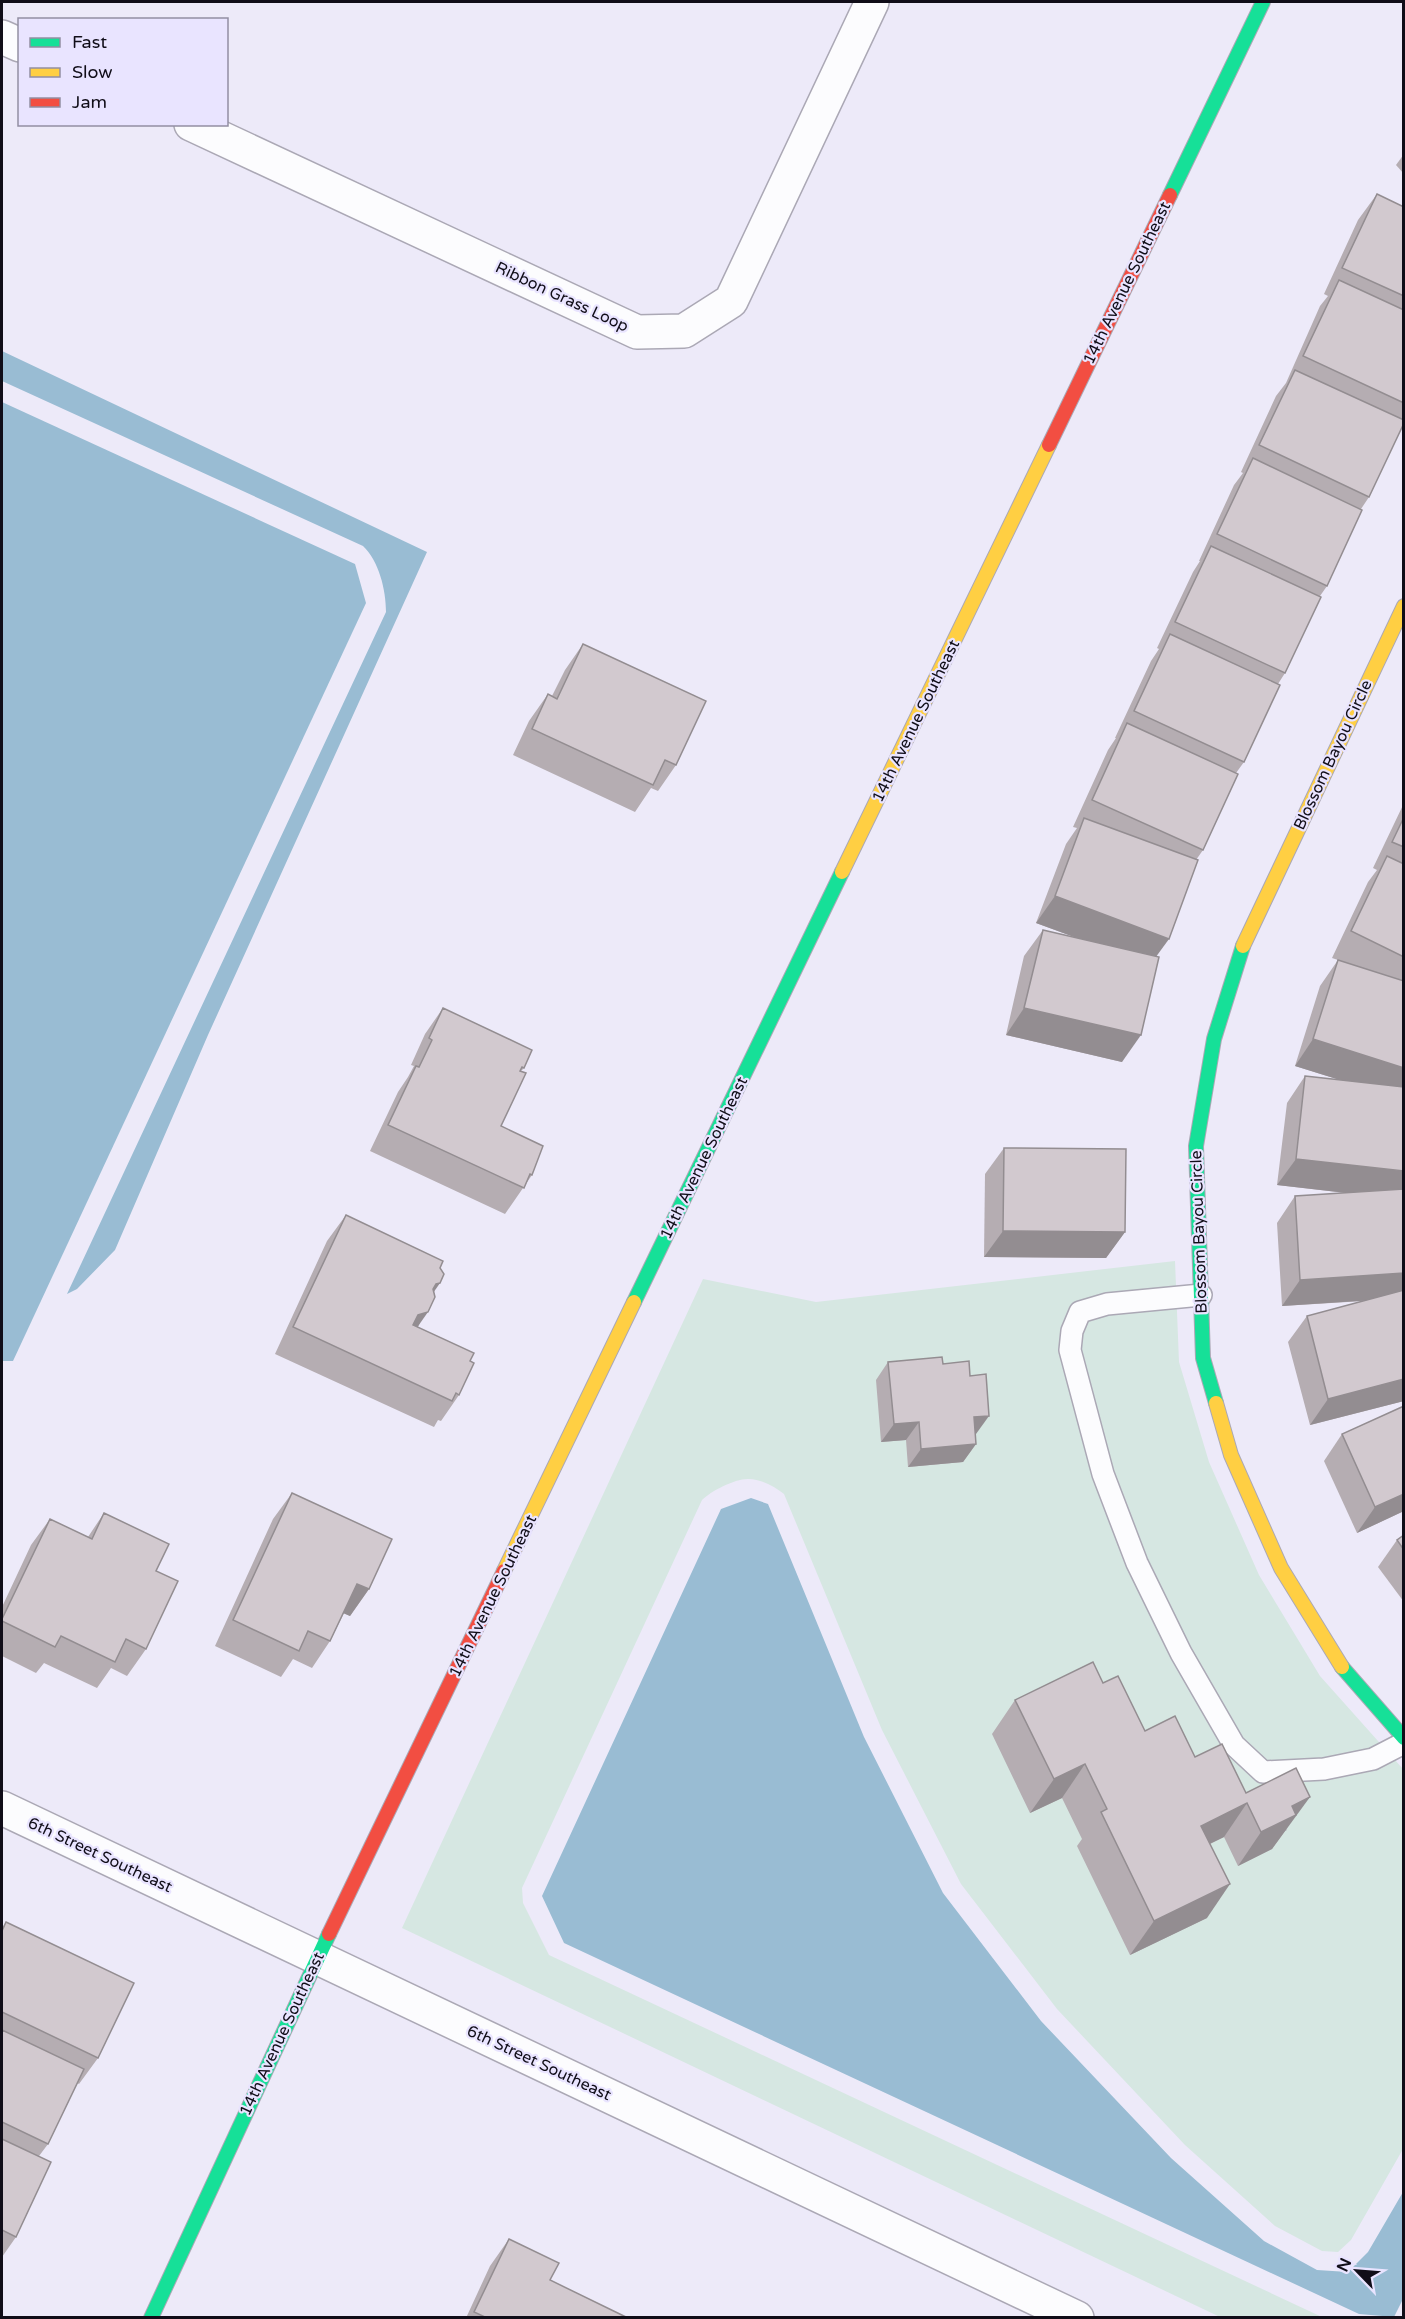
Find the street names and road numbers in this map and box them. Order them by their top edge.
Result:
street label: 14th Avenue Southeast [1079,198,1175,368]
street label: Ribbon Grass Loop [492,257,632,337]
street label: 14th Avenue Southeast [868,636,964,806]
street label: Blossom Bayou Circle [1289,677,1377,833]
street label: 14th Avenue Southeast [656,1073,752,1243]
street label: Blossom Bayou Circle [1186,1150,1212,1314]
street label: 14th Avenue Southeast [445,1511,541,1681]
street label: 6th Street Southeast [25,1813,175,1897]
street label: 14th Avenue Southeast [235,1949,329,2119]
street label: 6th Street Southeast [464,2021,614,2105]

